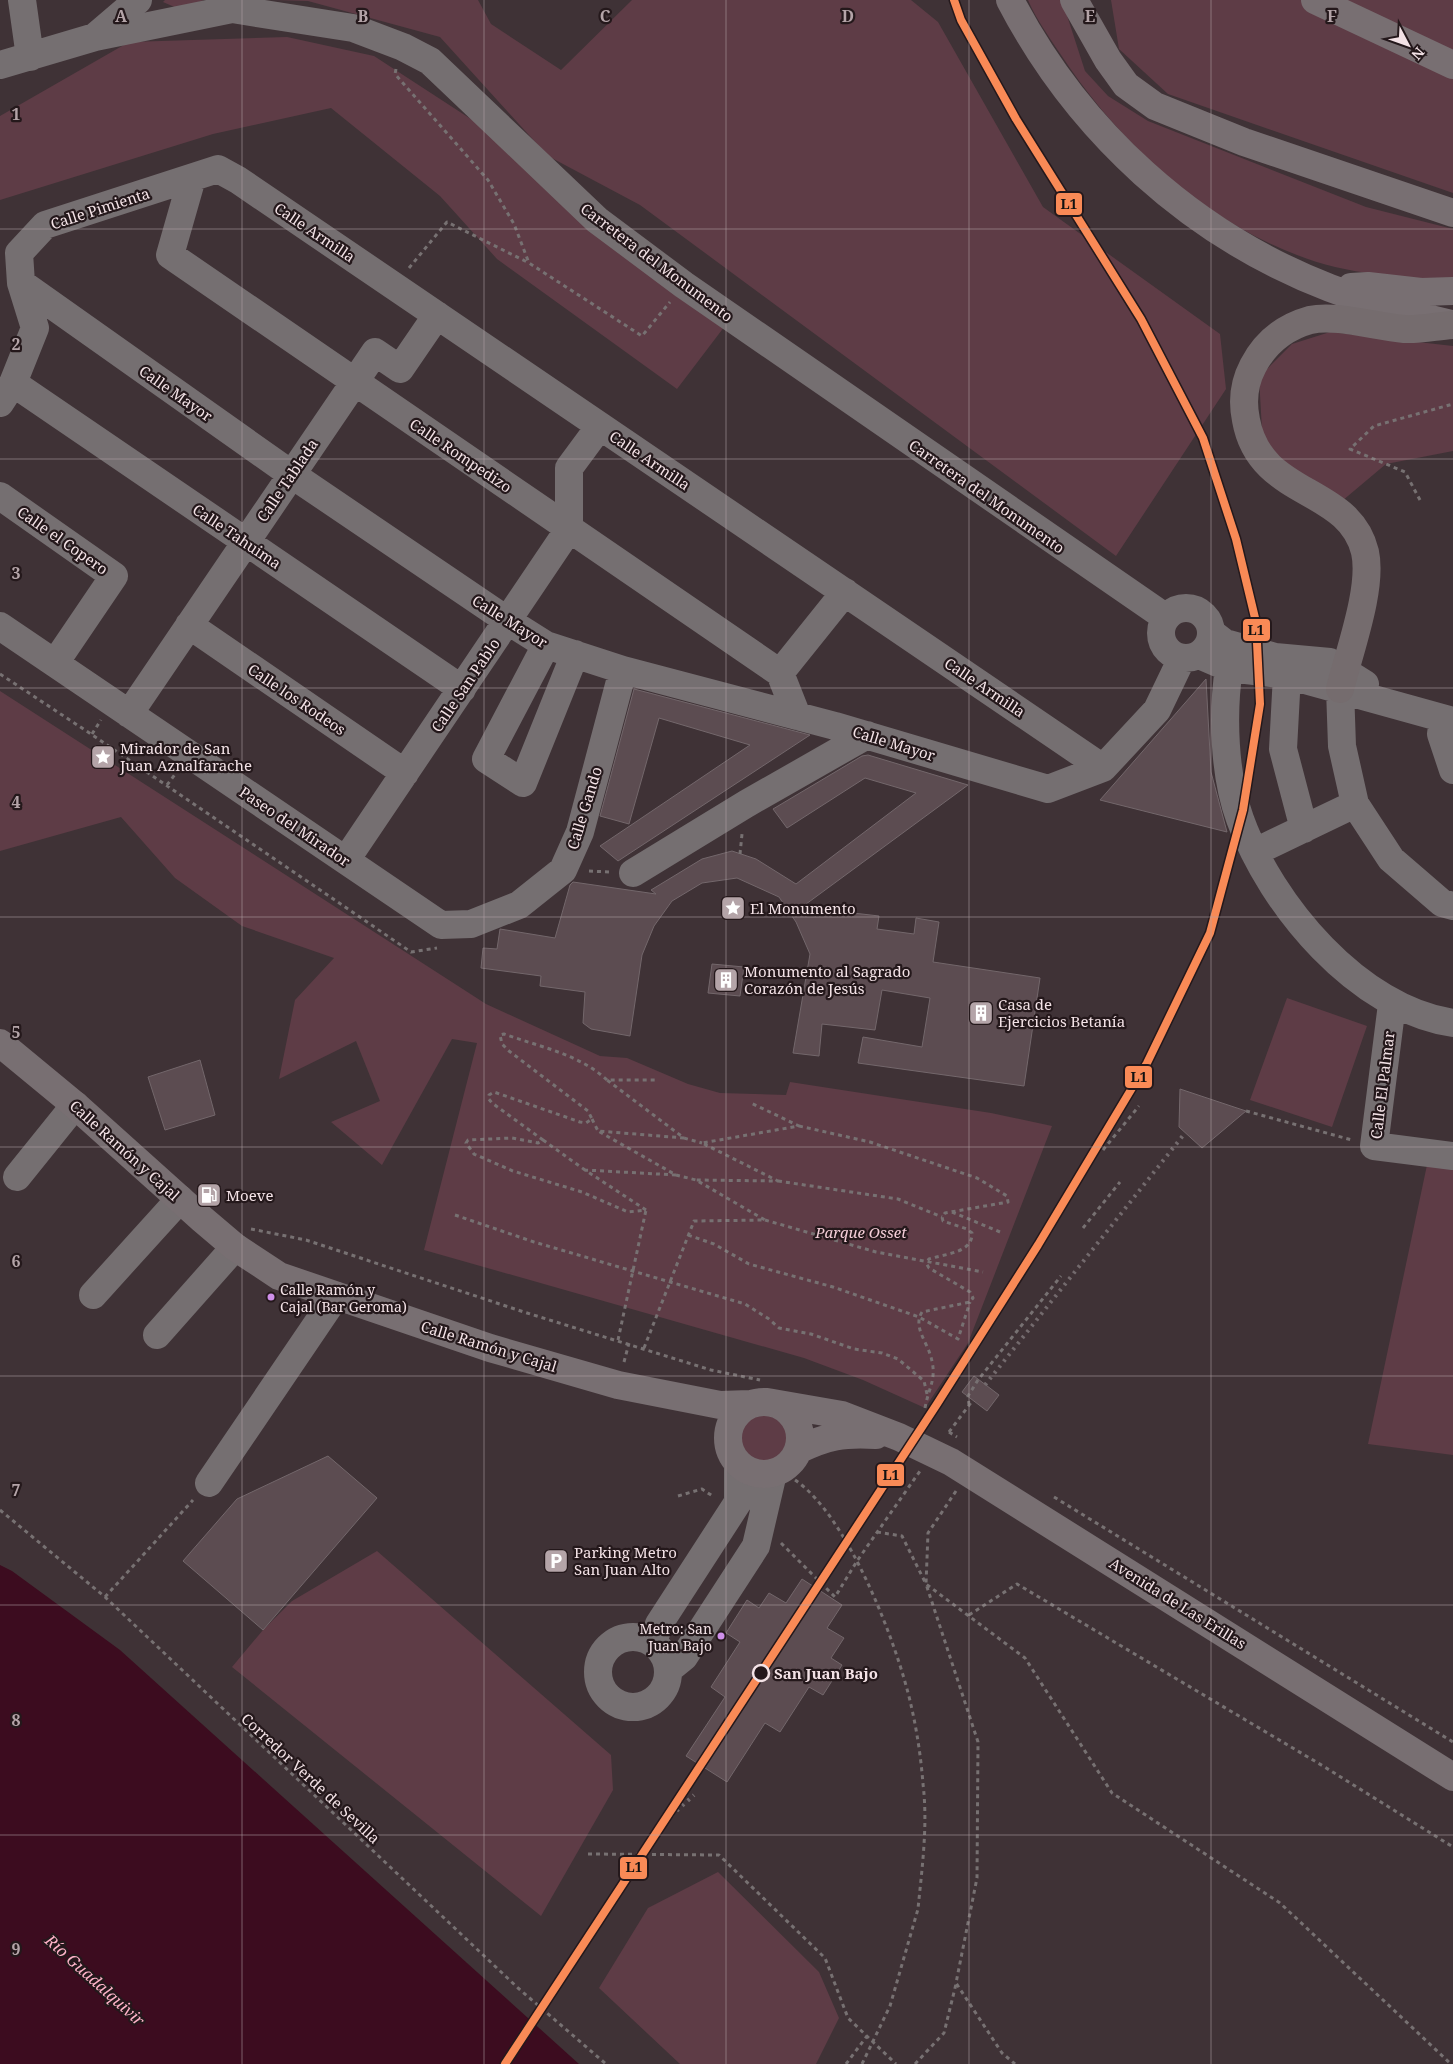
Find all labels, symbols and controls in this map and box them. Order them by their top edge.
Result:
text: A [115,5,128,27]
text: B [358,5,369,27]
text: C [600,5,611,27]
text: D [842,5,854,27]
text: E [1085,5,1095,27]
text: F [1327,5,1337,27]
north arrow [1383,20,1433,70]
text: N [1407,43,1429,64]
text: 1 [11,103,21,125]
street label: Calle Pimienta [48,183,152,233]
line badge: L1 [1055,192,1083,216]
text: L1 [1060,194,1078,213]
street label: Calle Armilla [271,198,359,266]
street label: Carretera del Monumento [577,198,737,326]
text: 2 [11,333,21,355]
street label: Calle Mayor [135,360,217,426]
street label: Calle Rompedizo [406,413,516,497]
street label: Calle Armilla [606,426,694,494]
street label: Calle Tablada [252,435,322,525]
street label: Carretera del Monumento [905,435,1069,557]
street label: Calle Tahuima [189,499,285,573]
street label: Calle el Copero [14,501,112,579]
text: 3 [11,562,21,584]
street label: Calle Mayor [469,590,551,652]
line badge: L1 [1242,618,1271,642]
text: L1 [1247,620,1265,639]
street label: Calle San Pablo [426,634,504,736]
street label: Calle Armilla [941,653,1029,721]
street label: Calle los Rodeos [244,659,350,739]
street label: Calle Mayor [850,721,938,765]
place label: Mirador de San Juan Aznalfarache [119,738,252,775]
place icon: Mirador de San Juan Aznalfarache [90,744,116,770]
street label: Calle Gando [562,764,606,852]
street label: Paseo del Mirador [236,781,354,871]
text: 4 [11,791,21,813]
place icon: El Monumento [720,895,746,921]
place label: El Monumento [750,898,856,918]
place label: Monumento al Sagrado Corazón de Jesús [744,961,910,998]
building icon: Monumento al Sagrado Corazón de Jesús [713,967,739,993]
place label: Casa de Ejercicios Betanía [998,994,1125,1031]
building icon: Casa de Ejercicios Betanía [968,1000,994,1026]
text: 5 [11,1021,21,1043]
street label: Calle El Palmar [1365,1030,1399,1140]
line badge: L1 [1124,1065,1153,1089]
text: L1 [1130,1067,1148,1086]
street label: Calle Ramón y Cajal [66,1095,184,1205]
fuel station icon: Moeve [196,1182,222,1208]
place label: Moeve [226,1185,273,1205]
park label: Parque Osset [814,1222,907,1242]
text: 6 [11,1250,21,1272]
place label: Calle Ramón y Cajal (Bar Geroma) [280,1280,407,1316]
marker: Calle Ramón y Cajal (Bar Geroma) [266,1292,276,1302]
street label: Calle Ramón y Cajal [419,1316,560,1376]
line badge: L1 [876,1463,905,1487]
text: L1 [882,1465,900,1484]
text: 7 [11,1479,21,1501]
place label: Parking Metro San Juan Alto [574,1542,677,1579]
parking icon: Parking Metro San Juan Alto [543,1548,569,1574]
street label: Avenida de Las Erillas [1106,1553,1250,1653]
place label: Metro: San Juan Bajo [640,1619,712,1655]
marker: Metro: San Juan Bajo [716,1631,726,1641]
place label: San Juan Bajo [774,1663,878,1683]
marker: San Juan Bajo [752,1664,770,1682]
street label: Corredor Verde de Sevilla [237,1708,385,1848]
text: 8 [11,1709,21,1731]
line badge: L1 [619,1856,648,1880]
text: L1 [625,1857,643,1876]
water label: Río Guadalquivir [40,1929,150,2031]
text: 9 [11,1938,21,1960]

